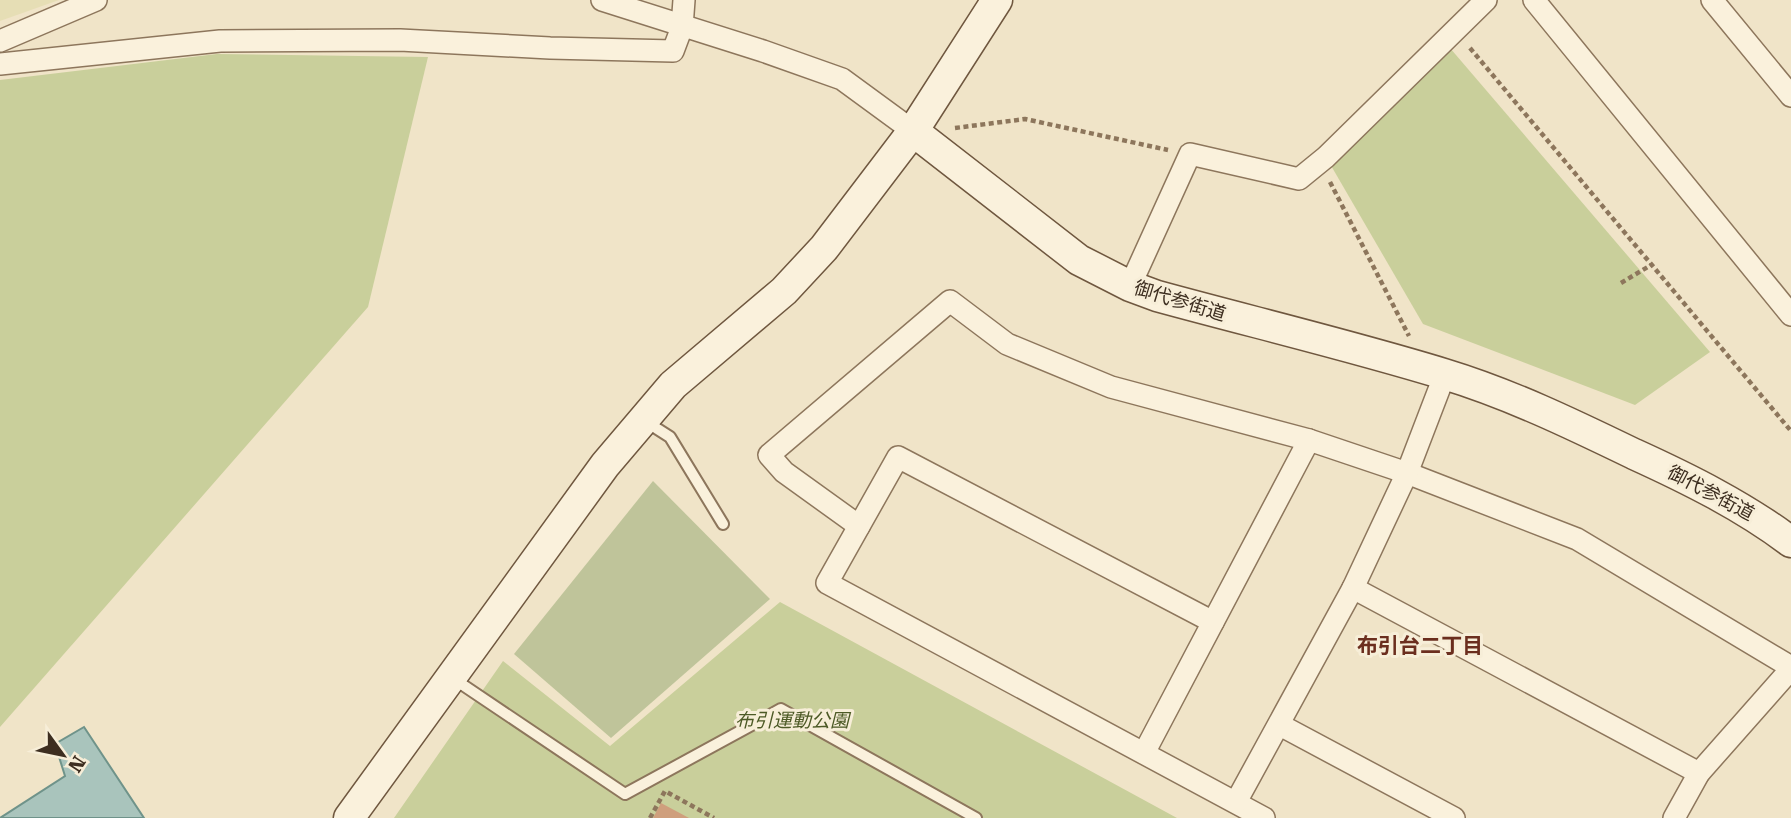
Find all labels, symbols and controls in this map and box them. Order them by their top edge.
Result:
street label: 御代参街道 [1131,276,1229,326]
street label: 御代参街道 [1664,461,1758,525]
district label: 布引台二丁目 [1357,634,1483,658]
park label: 布引運動公園 [735,709,852,732]
north arrow [28,720,98,790]
text: N [63,752,90,777]

